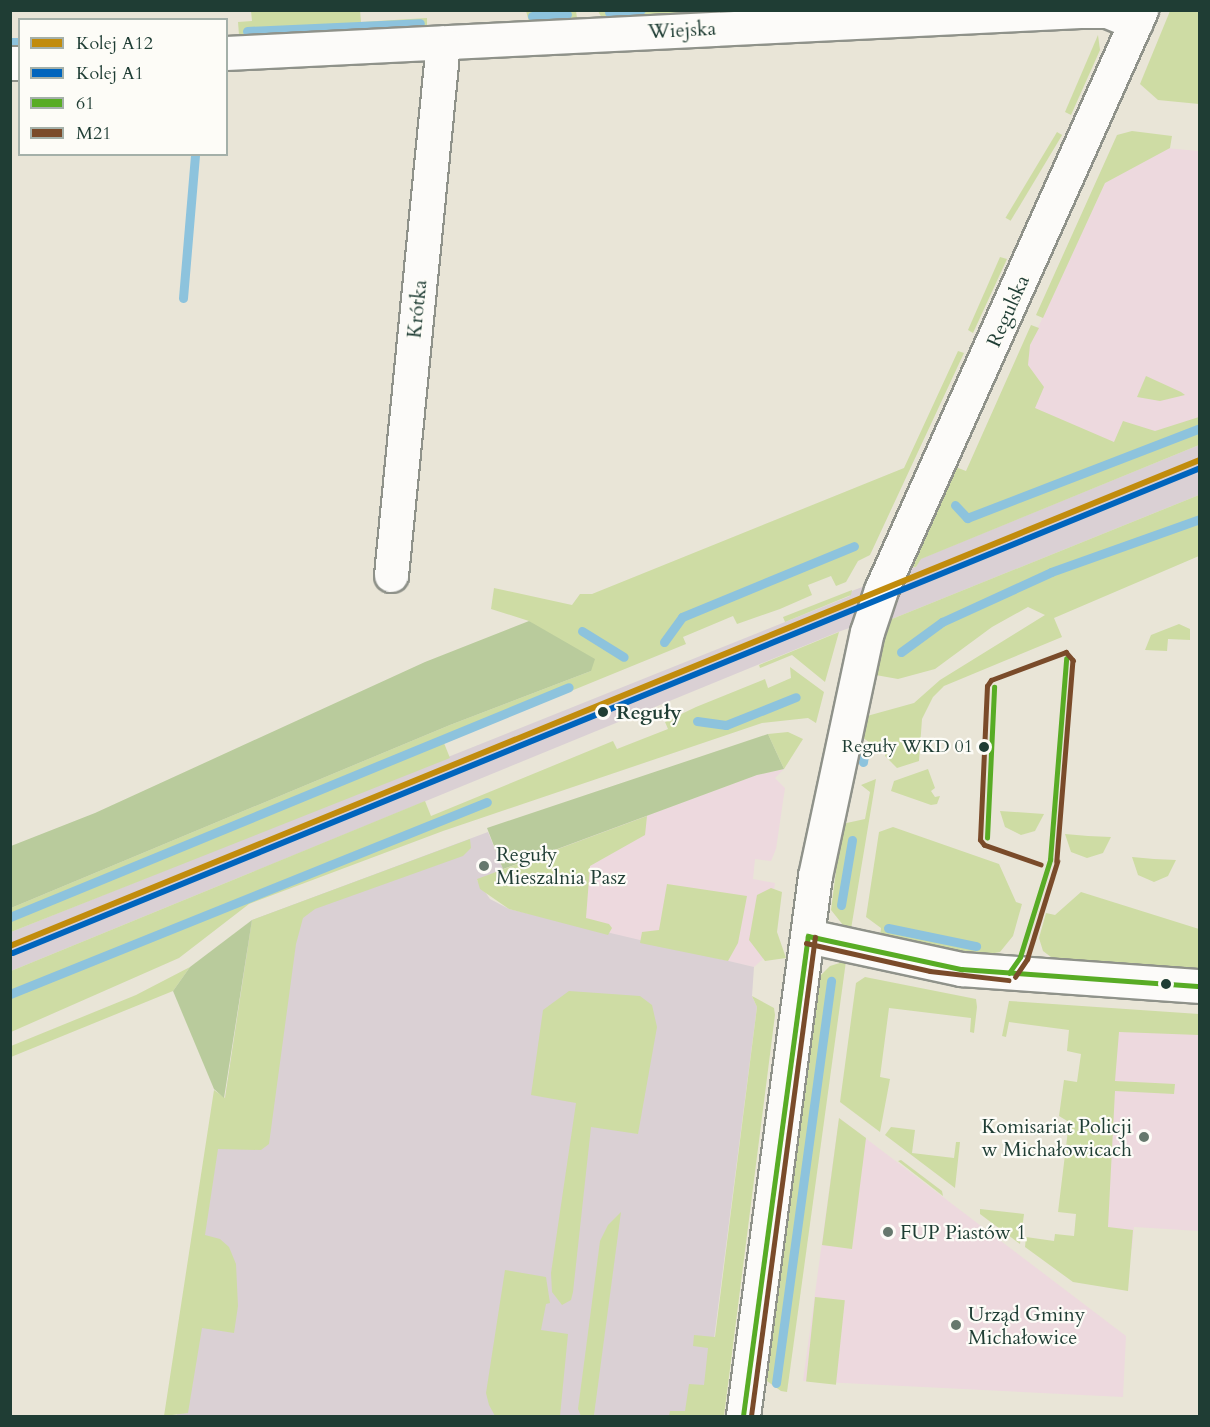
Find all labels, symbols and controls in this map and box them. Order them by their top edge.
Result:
street label: Wiejska [647,16,717,44]
legend [18,18,228,156]
text: Kolej A12 [76,31,153,56]
text: Kolej A1 [76,61,144,86]
text: 61 [76,91,94,116]
text: M21 [76,121,111,146]
street label: Regulska [982,271,1034,351]
street label: Krótka [402,279,432,339]
place label: Reguły [616,700,682,724]
marker: Reguły [594,703,612,721]
place label: Reguły WKD 01 [842,736,973,758]
marker: Reguły WKD 01 [978,741,990,753]
place label: Reguły Mieszalnia Pasz [496,843,626,890]
marker: Reguły Mieszalnia Pasz [477,859,491,873]
unlabelled marker [1160,978,1172,990]
place label: Komisariat Policji w Michałowicach [981,1114,1132,1161]
marker: Komisariat Policji w Michałowicach [1137,1130,1151,1144]
place label: FUP Piastów 1 [900,1220,1026,1244]
marker: FUP Piastów 1 [881,1225,895,1239]
place label: Urząd Gminy Michałowice [968,1302,1085,1349]
marker: Urząd Gminy Michałowice [949,1318,963,1332]

